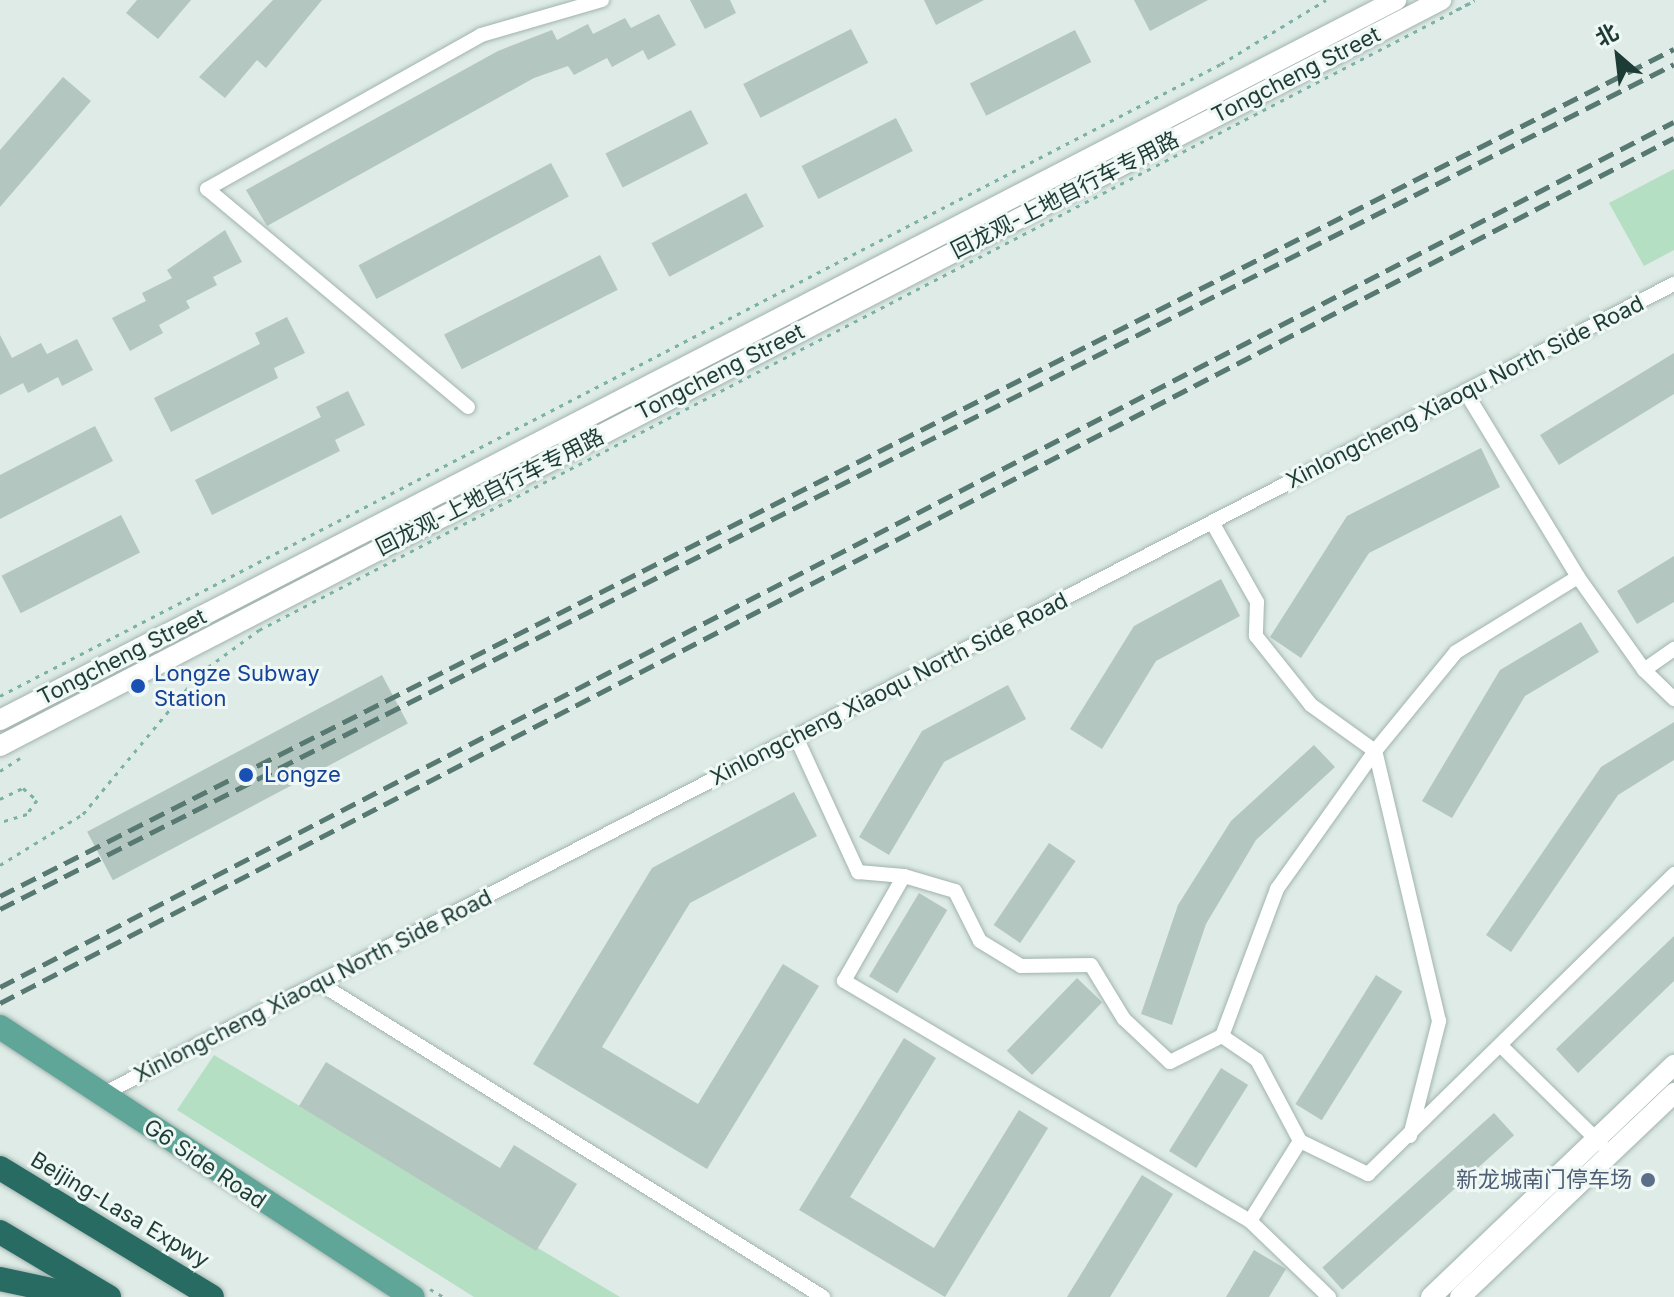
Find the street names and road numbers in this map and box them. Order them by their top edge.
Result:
street label: Tongcheng Street [1207,21,1385,129]
street label: 回龙观-上地自行车专用路 [947,126,1183,264]
street label: Xinlongcheng Xiaoqu North Side Road [1282,290,1648,494]
street label: Tongcheng Street [631,318,809,426]
street label: 回龙观-上地自行车专用路 [372,423,608,561]
street label: Xinlongcheng Xiaoqu North Side Road [706,587,1072,791]
street label: Tongcheng Street [33,603,211,711]
street label: Xinlongcheng Xiaoqu North Side Road [130,884,496,1088]
street label: G6 Side Road [139,1114,271,1214]
street label: Beijing-Lasa Expwy [26,1146,214,1274]

